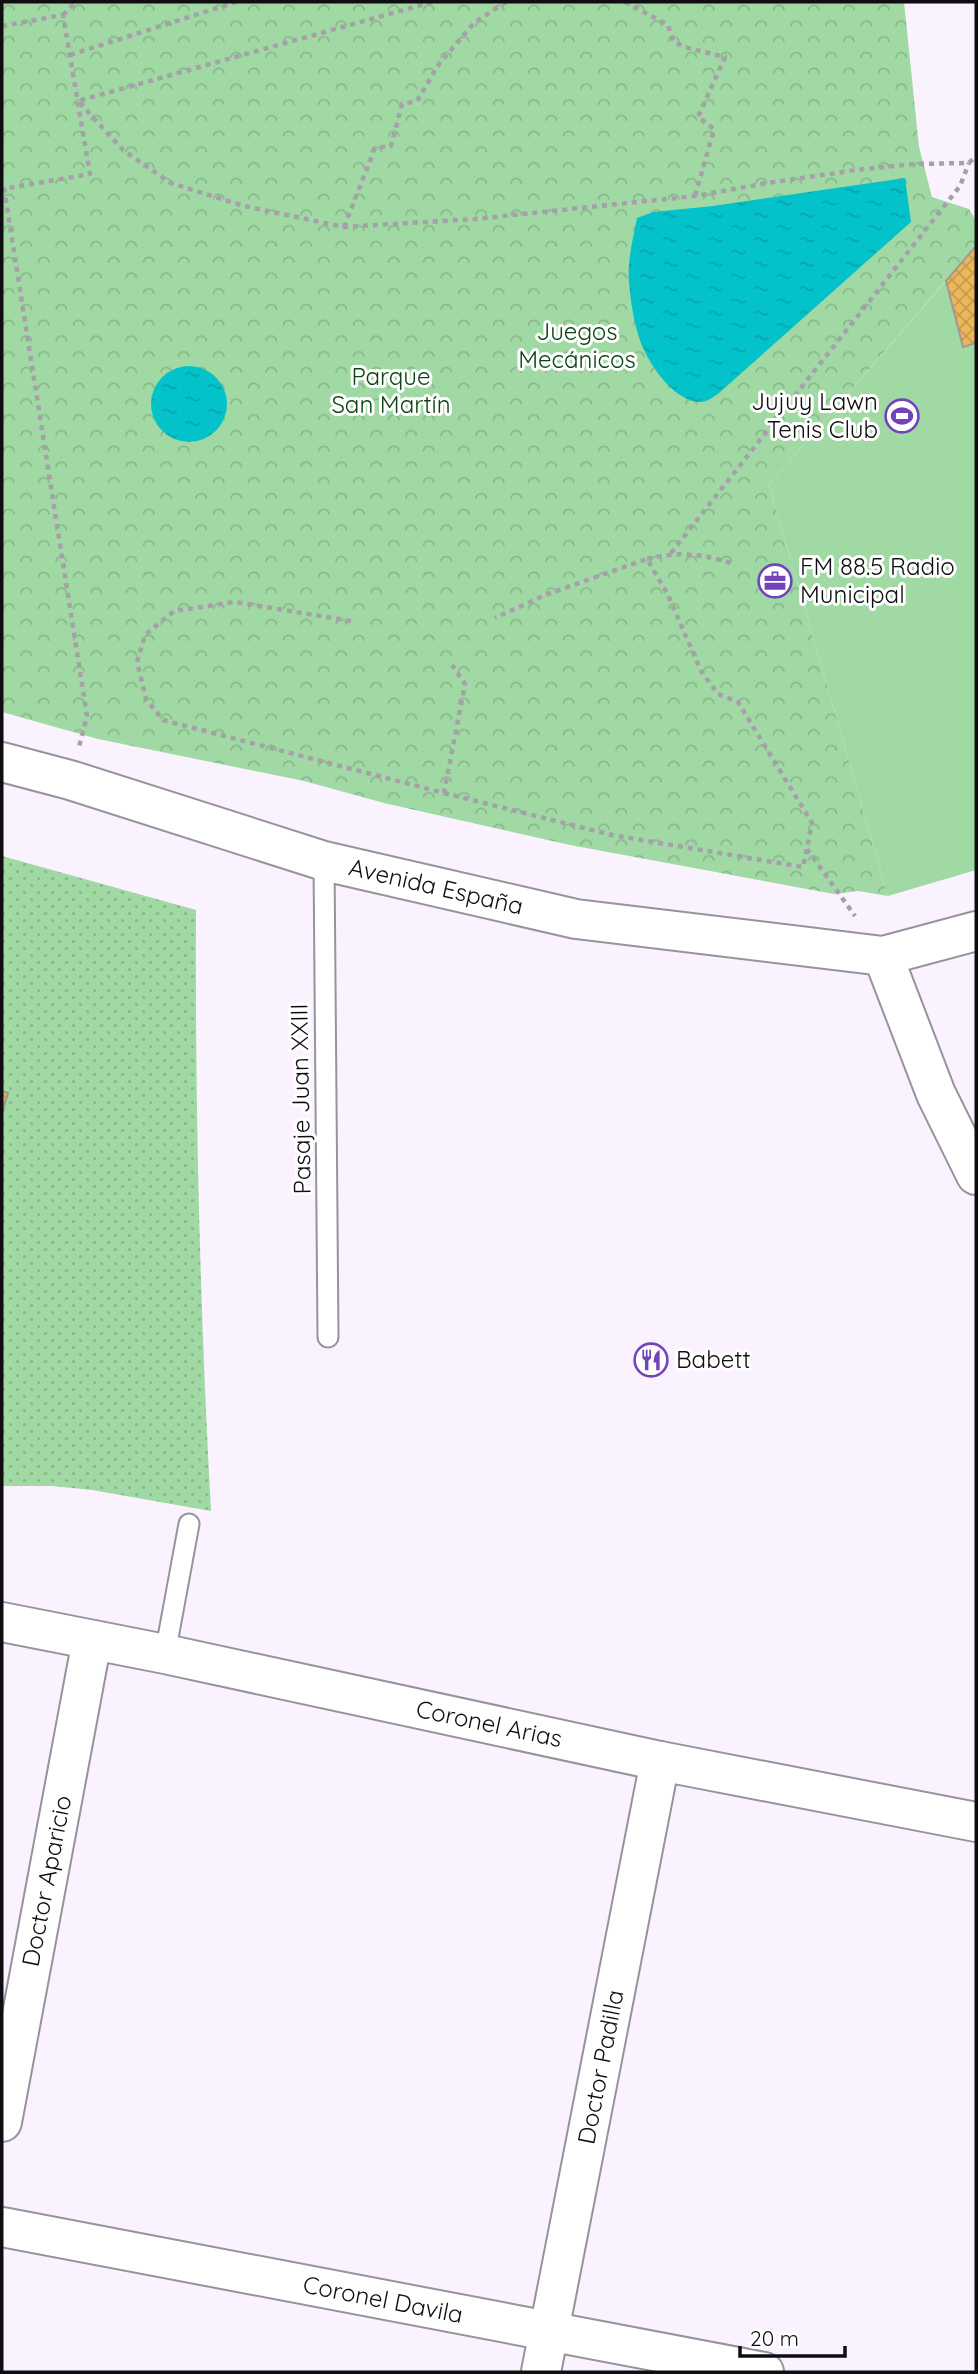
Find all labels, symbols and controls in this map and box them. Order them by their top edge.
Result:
park label: Juegos Mecánicos [518,316,636,374]
park label: Parque San Martín [331,361,451,419]
place label: Jujuy Lawn Tenis Club [751,386,878,444]
sports icon: Jujuy Lawn Tenis Club [883,397,921,435]
place label: FM 88.5 Radio Municipal [800,551,955,609]
office icon: FM 88.5 Radio Municipal [756,562,794,600]
street label: Avenida España [346,851,526,921]
street label: Pasaje Juan XXIII [283,1003,317,1195]
restaurant icon: Babett [632,1341,670,1379]
place label: Babett [676,1344,751,1374]
street label: Coronel Arias [413,1693,565,1753]
street label: Doctor Aparicio [15,1793,77,1969]
street label: Doctor Padilla [570,1987,630,2147]
street label: Coronel Davila [301,2269,466,2329]
scale bar [740,2314,845,2358]
text: 20 m [750,2325,799,2351]

